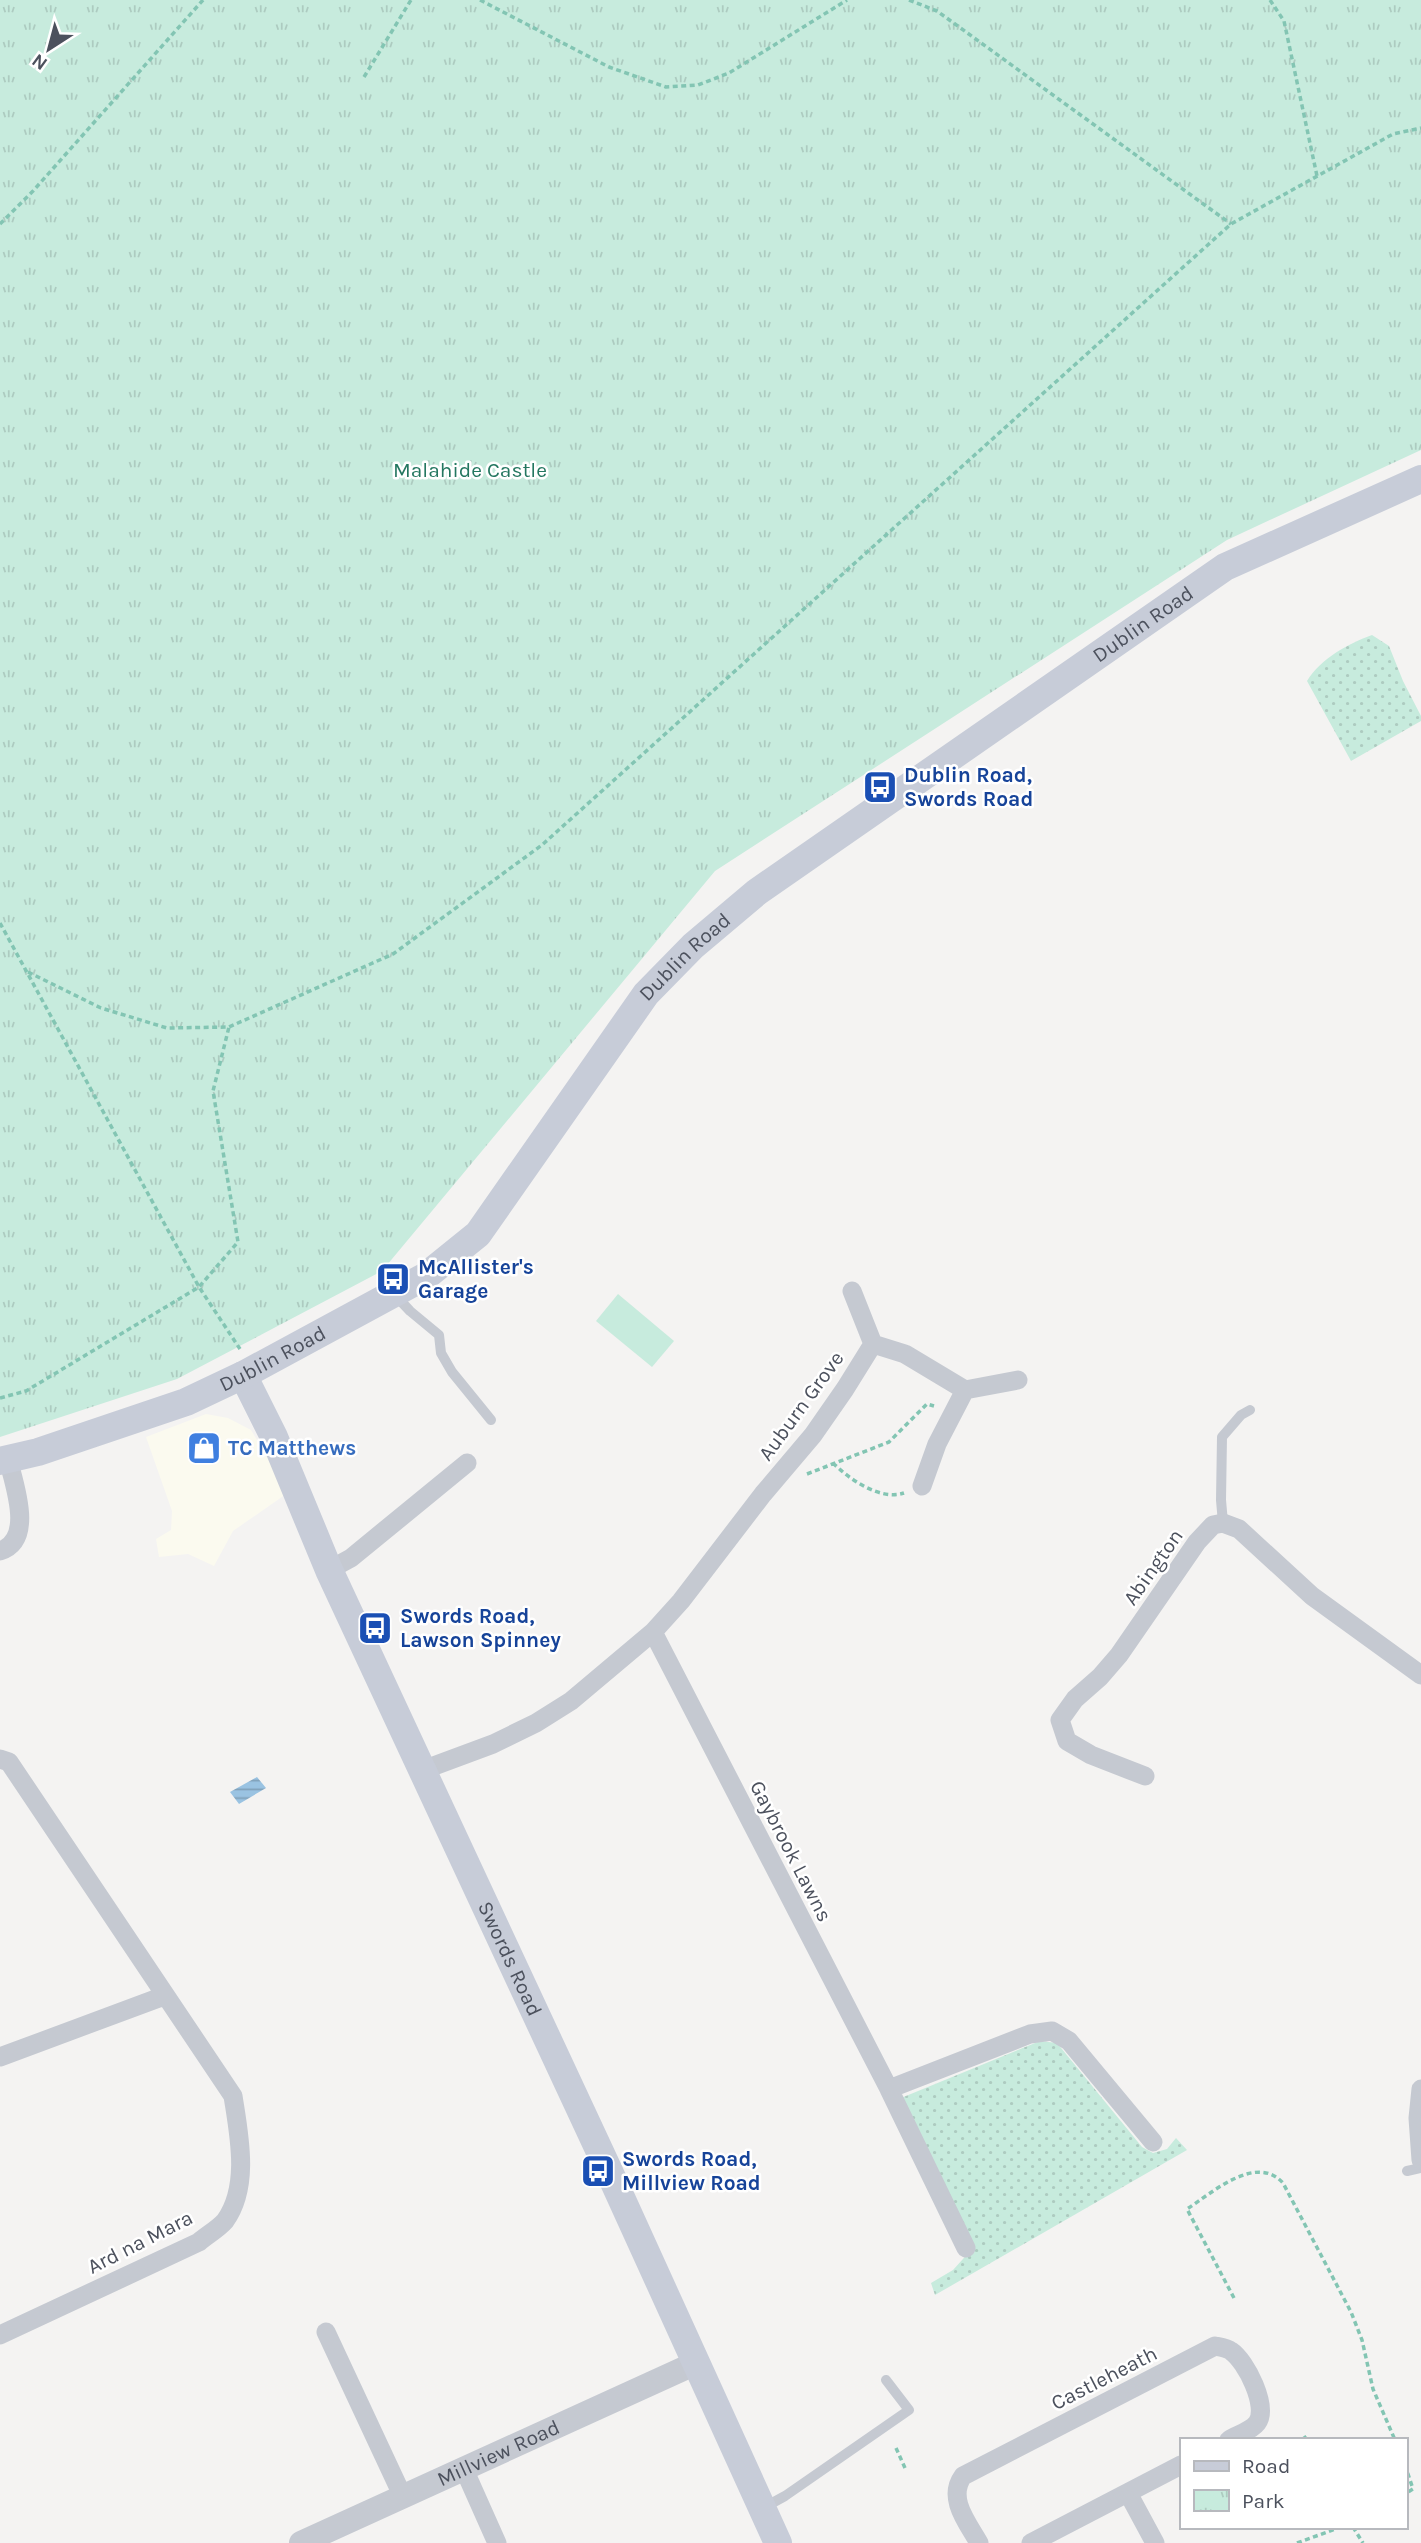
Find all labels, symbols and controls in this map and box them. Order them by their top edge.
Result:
north arrow [14,14,84,84]
text: N [28,49,52,75]
park label: Malahide Castle [393,458,547,482]
street label: Dublin Road [1088,581,1198,667]
place label: Dublin Road, Swords Road [904,763,1033,811]
bus stop icon: Dublin Road, Swords Road [861,768,899,806]
street label: Dublin Road [634,908,735,1006]
place label: McAllister's Garage [418,1255,534,1303]
bus stop icon: McAllister's Garage [374,1260,412,1298]
street label: Dublin Road [215,1321,330,1397]
street label: Auburn Grove [753,1347,849,1465]
shop icon: TC Matthews [185,1429,223,1467]
place label: TC Matthews [228,1436,356,1460]
street label: Abington [1118,1524,1188,1610]
place label: Swords Road, Lawson Spinney [400,1604,561,1652]
bus stop icon: Swords Road, Lawson Spinney [356,1609,394,1647]
street label: Gaybrook Lawns [745,1777,837,1925]
street label: Swords Road [473,1897,547,2020]
place label: Swords Road, Millview Road [622,2147,761,2195]
bus stop icon: Swords Road, Millview Road [579,2152,617,2190]
street label: Ard na Mara [83,2205,197,2279]
street label: Castleheath [1047,2341,1161,2415]
street label: Millview Road [433,2415,564,2491]
legend [1180,2438,1407,2529]
text: Road [1242,2454,1290,2478]
text: Park [1242,2489,1285,2513]

